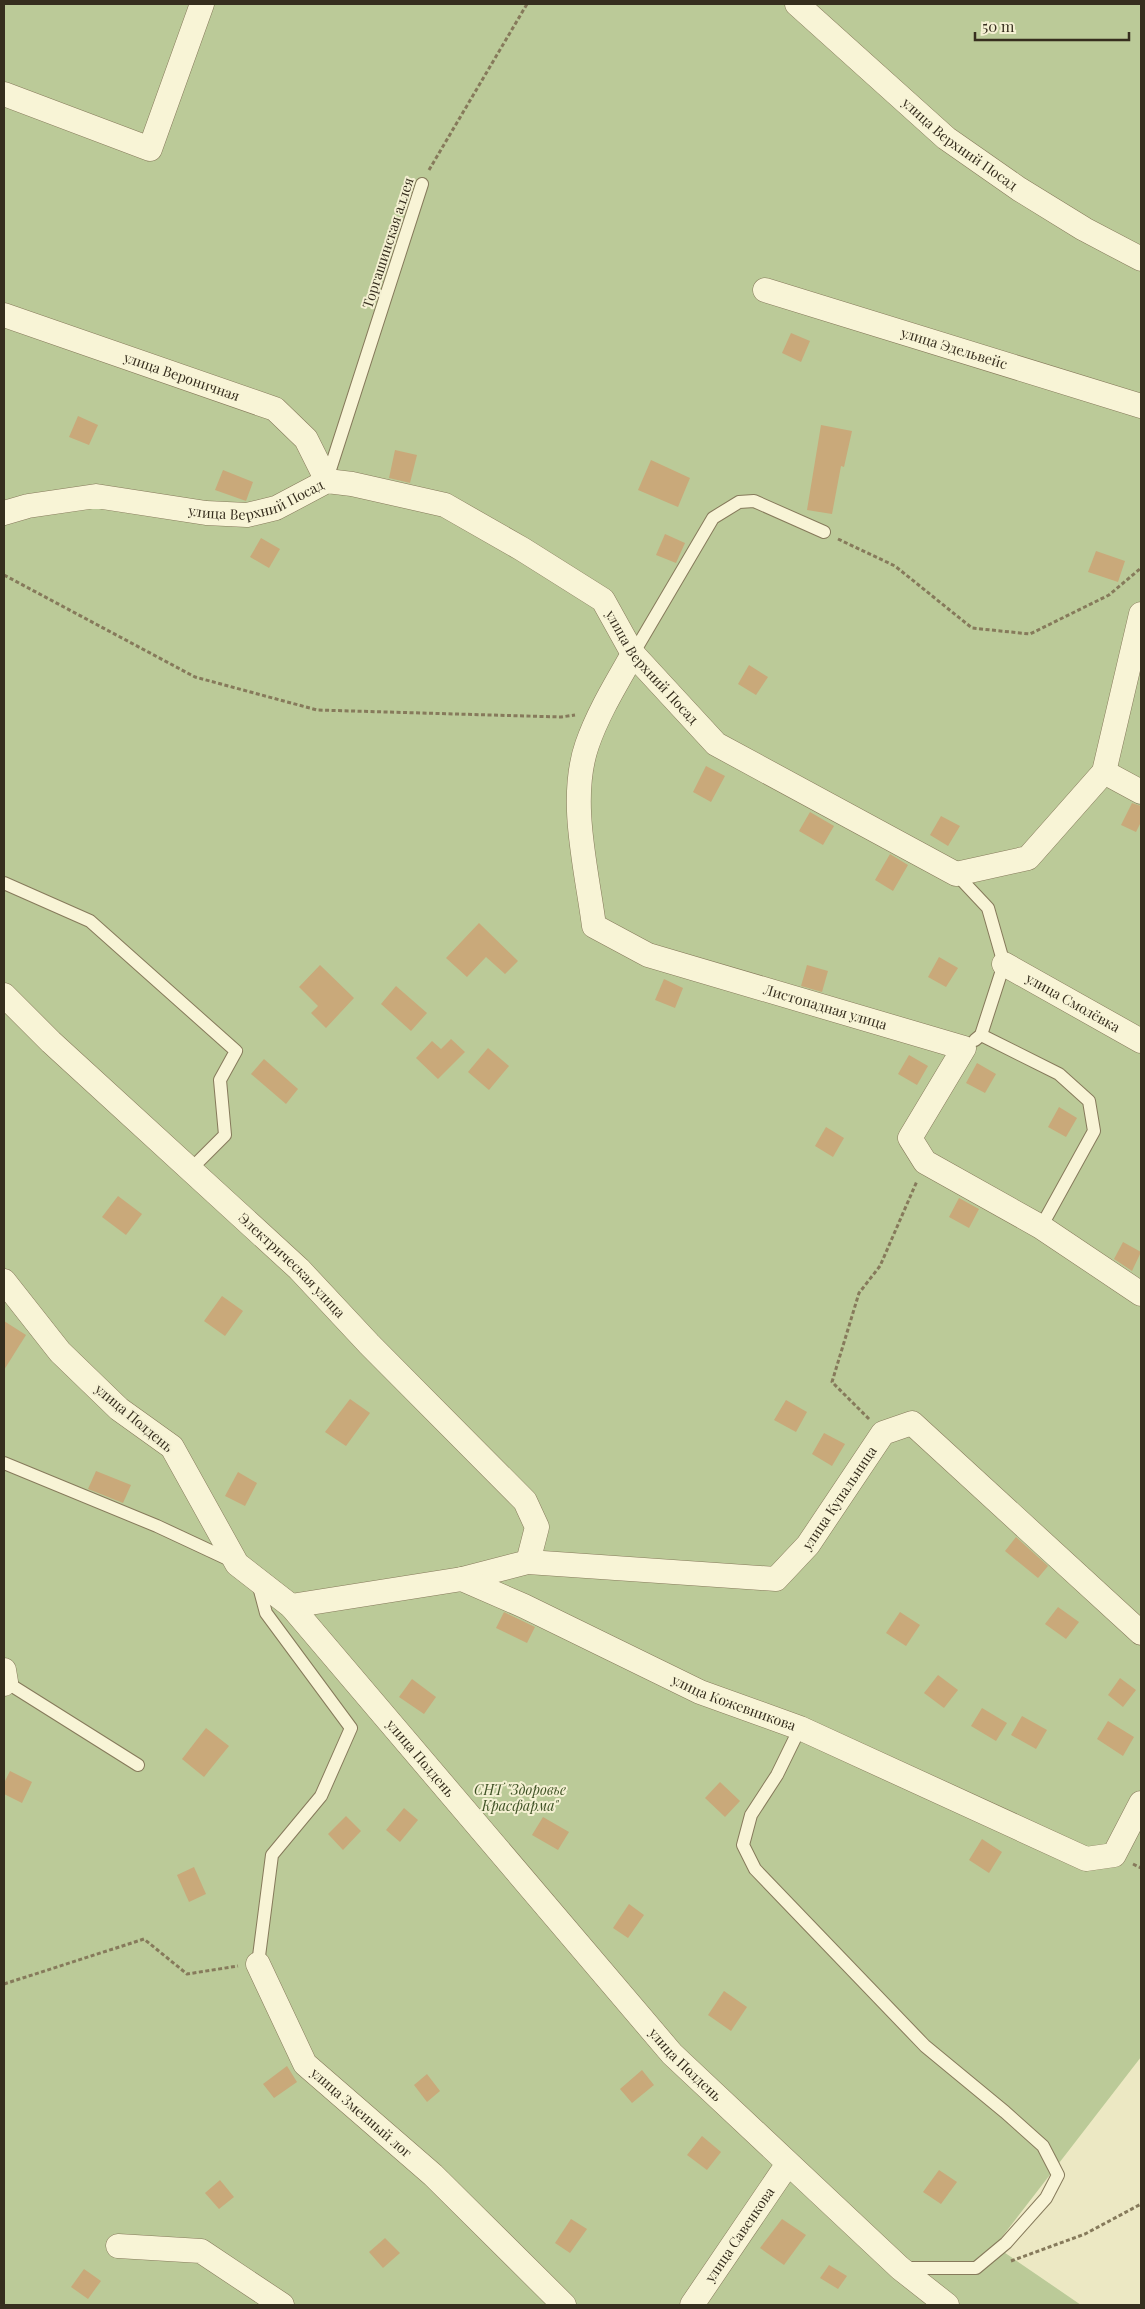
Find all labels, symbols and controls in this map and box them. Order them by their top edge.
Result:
scale bar [975,10,1129,42]
text: 50 m [982,16,1015,36]
street label: улица Верхний Посад [898,92,1022,195]
street label: Торгашинская аллея [357,174,418,311]
street label: улица Эдельвейс [898,322,1010,373]
street label: улица Вероничная [120,347,243,405]
street label: улица Верхний Посад [186,474,327,524]
street label: улица Верхний Посад [601,606,703,728]
street label: улица Смолёвка [1022,968,1124,1036]
street label: Листопадная улица [760,979,889,1034]
street label: Электрическая улица [235,1208,350,1322]
street label: улица Полдень [90,1379,177,1456]
street label: улица Купальница [797,1442,881,1555]
street label: улица Кожевникова [668,1669,799,1735]
street label: улица Полдень [382,1714,460,1801]
park label: СНТ "Здоровье Красфарма" [474,1780,566,1815]
street label: улица Полдень [644,2023,726,2105]
street label: улица Змеиный лог [306,2063,417,2162]
street label: улица Савенкова [700,2183,778,2287]

